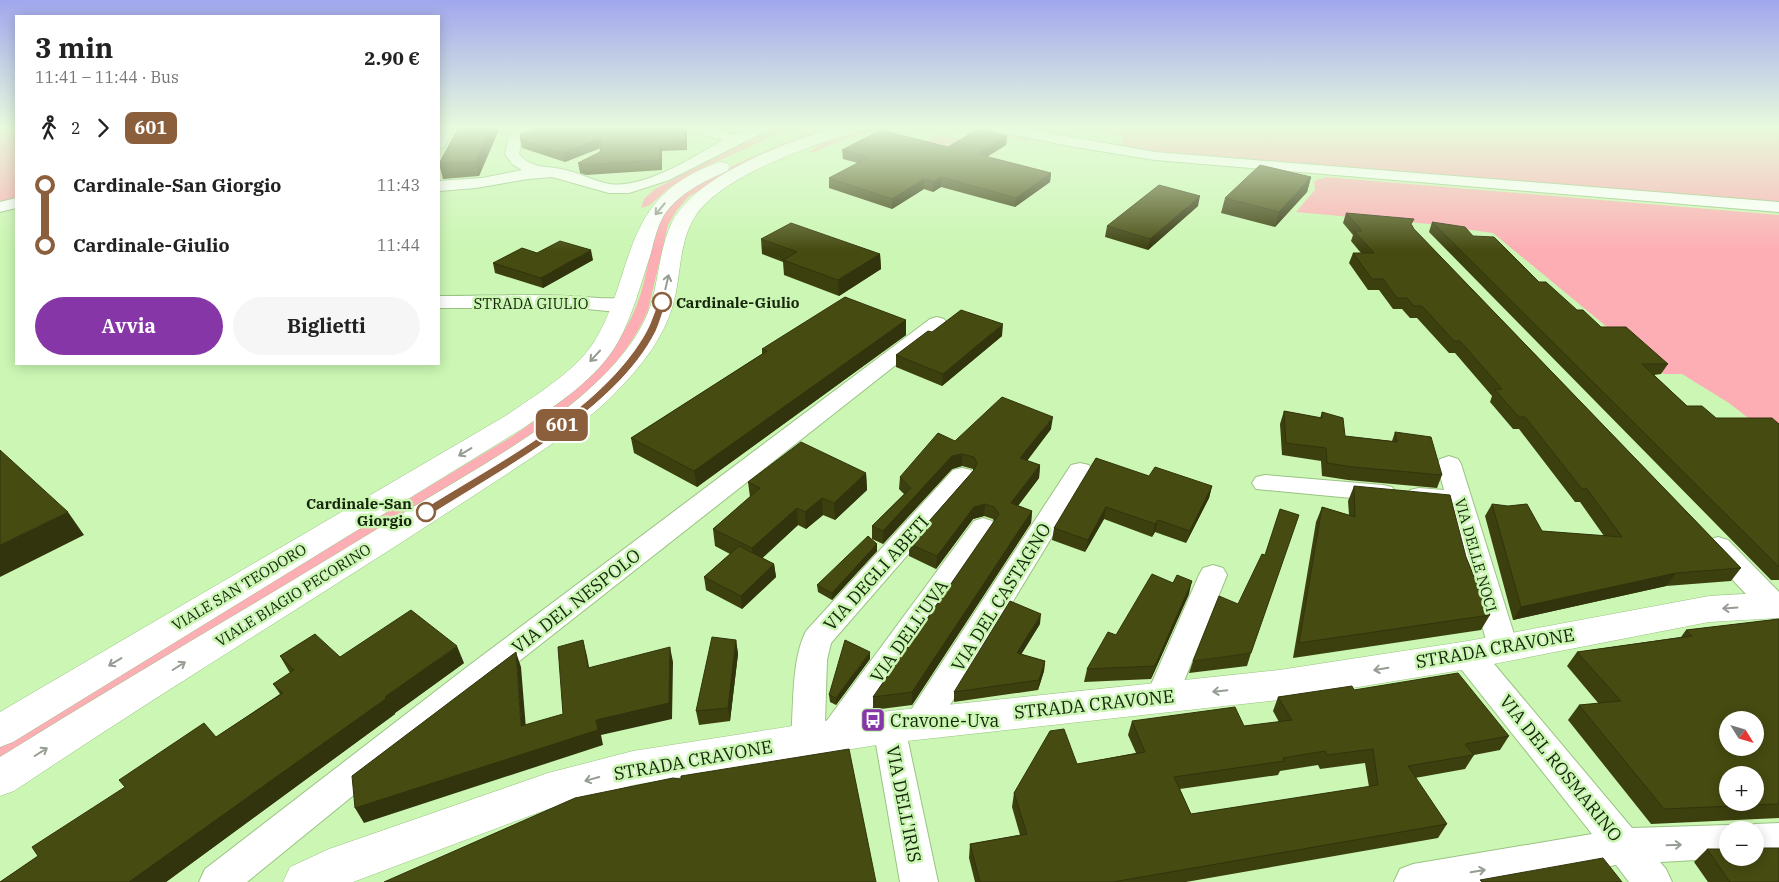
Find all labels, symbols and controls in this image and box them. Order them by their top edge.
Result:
text: 3 min [35,29,113,66]
text: 2.90 € [364,46,420,70]
text: 11:41 – 11:44 · Bus [35,67,179,87]
icon: walk [35,114,63,142]
icon: forward [89,114,117,142]
text: 601 [135,116,167,139]
text: 2 [71,118,81,138]
text: Cardinale-San Giorgio [73,173,281,197]
text: 11:43 [377,175,420,195]
one-way arrow [654,202,665,215]
text: Cardinale-Giulio [73,233,230,257]
text: 11:44 [377,235,420,255]
one-way arrow [663,274,672,290]
marker: Cardinale-Giulio [652,292,672,312]
place label: Cardinale-Giulio [676,293,800,312]
street label: STRADA GIULIO [474,294,588,313]
button: Avvia [35,297,223,355]
button: Biglietti [233,297,420,355]
one-way arrow [589,350,601,362]
line badge: 601 [533,409,591,441]
text: 601 [546,413,578,436]
one-way arrow [458,448,472,458]
place label: Cardinale-San Giorgio [306,494,412,530]
street label: VIA DELLE NOCI [1451,496,1501,614]
marker: Cardinale-San Giorgio [416,502,436,522]
street label: VIA DEGLI ABETI [818,511,934,635]
street label: VIA DEL CASTAGNO [946,519,1056,675]
street label: VIALE SAN TEODORO [168,539,310,635]
street label: VIALE BIAGIO PECORINO [212,539,374,651]
street label: VIA DEL NESPOLO [507,543,645,659]
street label: VIA DELL'UVA [865,575,953,687]
one-way arrow [1723,603,1739,613]
street label: STRADA CRAVONE [1414,623,1576,673]
one-way arrow [109,657,123,667]
one-way arrow [172,661,186,671]
one-way arrow [1373,664,1389,674]
street label: STRADA CRAVONE [1013,684,1175,724]
one-way arrow [1212,686,1228,695]
street label: VIA DEL ROSMARINO [1495,690,1627,846]
bus stop icon: Cravone-Uva [860,707,886,733]
place label: Cravone-Uva [890,709,999,732]
north arrow [1719,711,1764,756]
map controls [1719,711,1764,866]
street label: STRADA CRAVONE [612,735,774,785]
street label: VIA DELL'IRIS [881,744,927,864]
one-way arrow [34,747,48,757]
button: + [1719,766,1764,811]
one-way arrow [584,775,600,784]
button: − [1719,821,1764,866]
one-way arrow [1665,840,1681,849]
one-way arrow [1470,866,1486,876]

